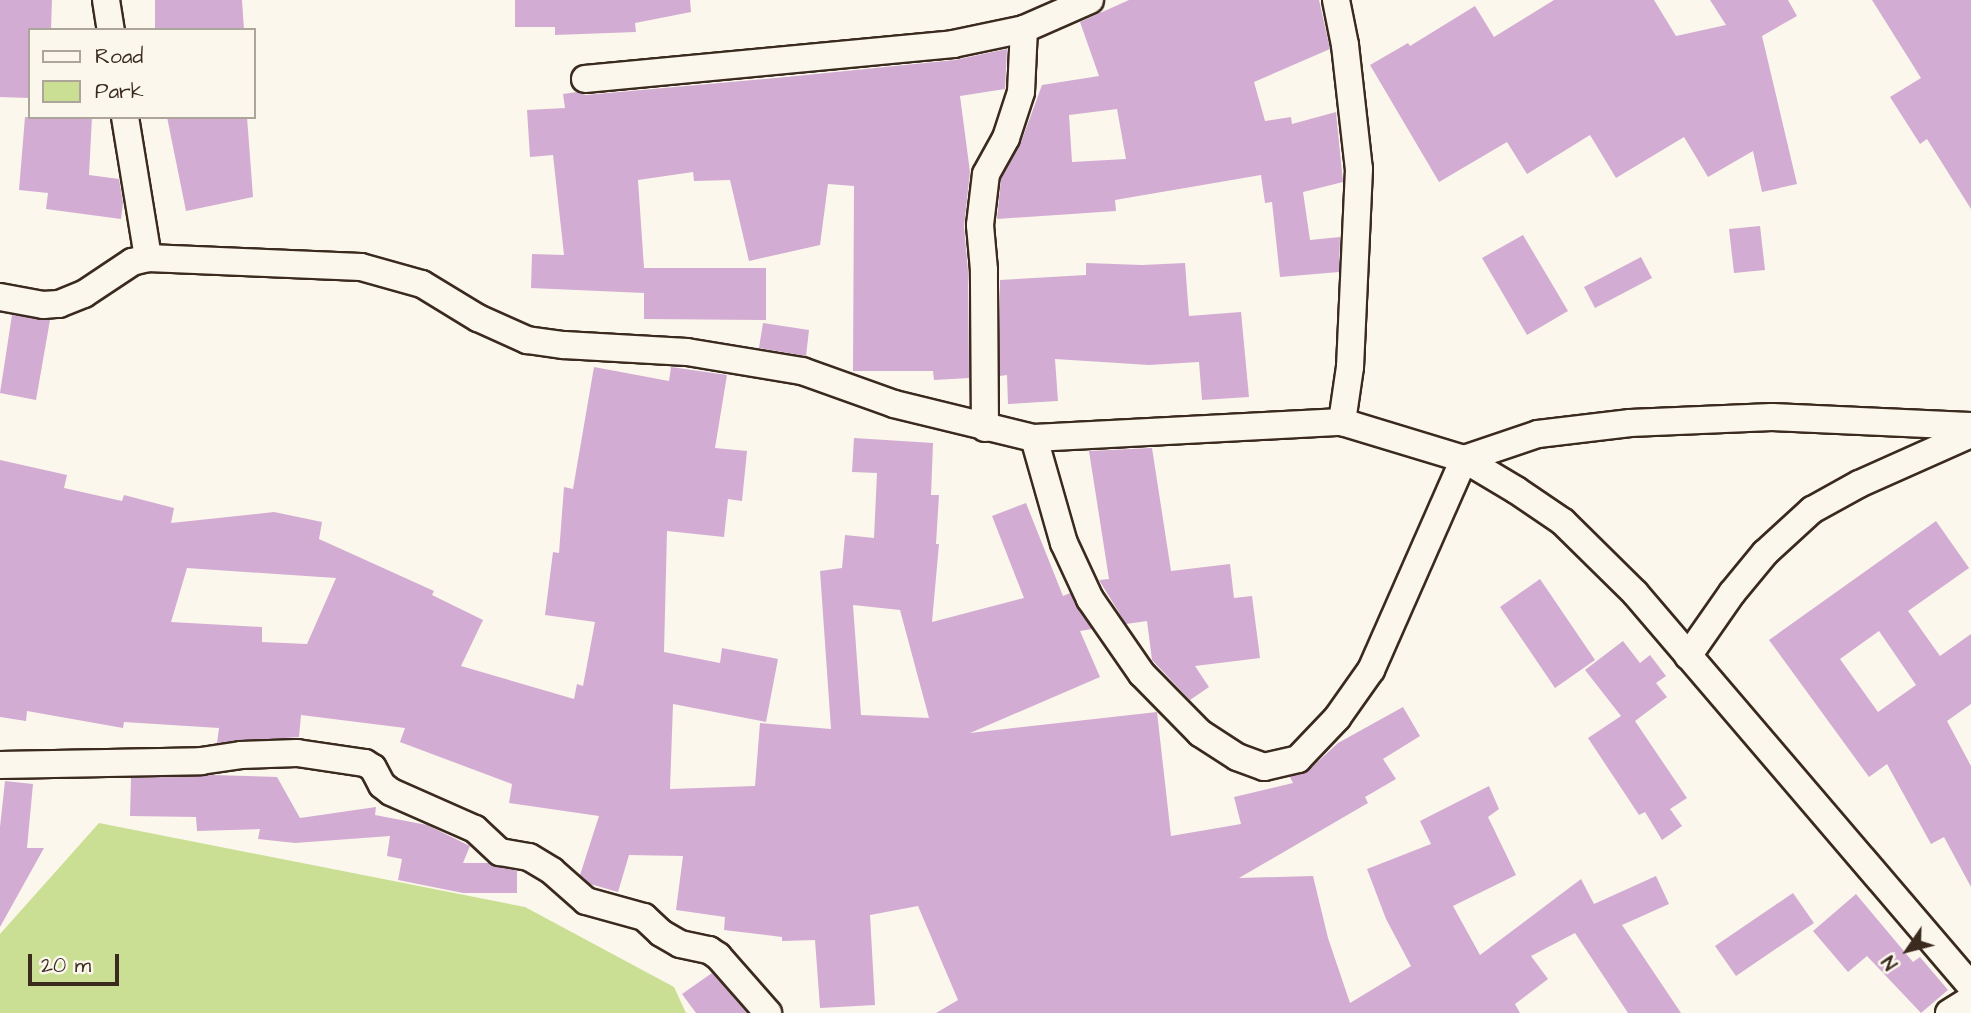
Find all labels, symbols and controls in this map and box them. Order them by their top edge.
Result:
legend [28,28,256,119]
text: Road [95,42,143,71]
text: Park [95,77,144,106]
north arrow [1873,915,1943,985]
scale bar [32,940,122,984]
text: N [1876,950,1905,975]
text: 20 m [41,951,91,980]

